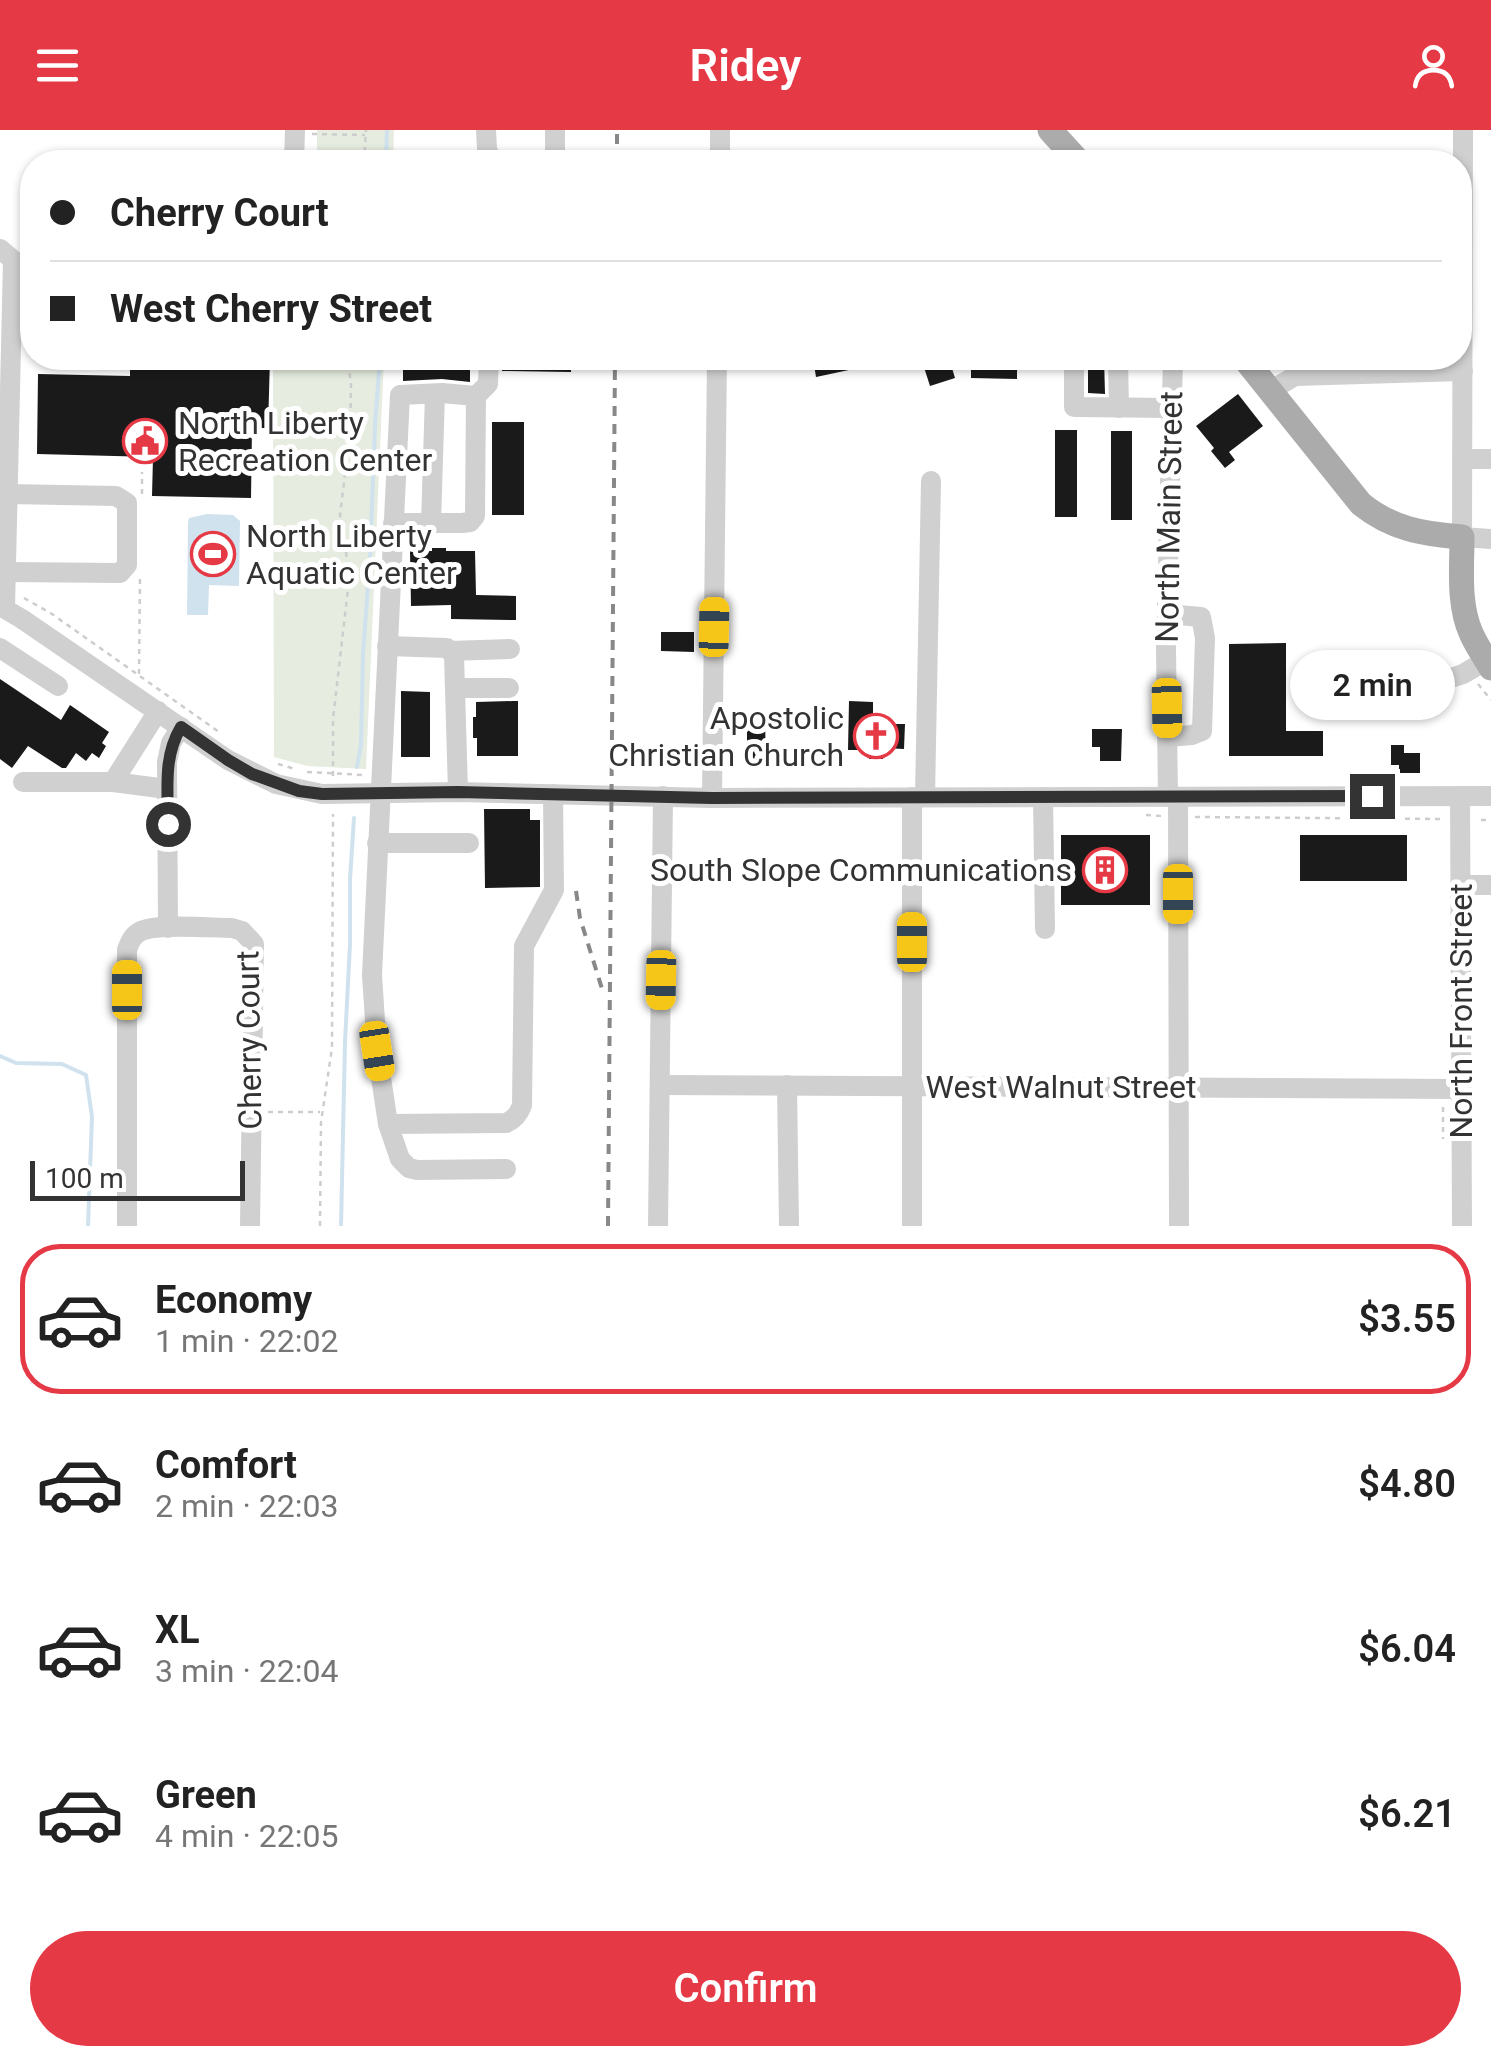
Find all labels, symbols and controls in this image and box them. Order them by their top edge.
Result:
icon: menu [30,38,85,93]
icon: person [1406,38,1461,93]
text: Ridey [690,39,801,92]
text: Cherry Court [110,191,329,235]
text: West Cherry Street [110,287,432,331]
street label: North Main Street [1148,391,1190,643]
place label: North Liberty Recreation Center [178,404,432,479]
public building icon: North Liberty Recreation Center [122,418,168,464]
place label: North Liberty Aquatic Center [246,517,457,592]
sports icon: North Liberty Aquatic Center [190,531,236,577]
car [698,597,730,657]
callout: 2 min [1290,651,1454,721]
text: 2 min [1332,666,1413,704]
car [1151,678,1183,738]
place label: Apostolic Christian Church [608,699,844,774]
church icon: Apostolic Christian Church [853,713,899,759]
route end [1350,774,1395,819]
route start [146,802,191,847]
building icon: South Slope Communications [1082,847,1128,893]
place label: South Slope Communications [650,851,1072,889]
car [1163,864,1193,924]
street label: North Front Street [1442,883,1480,1139]
car [897,912,927,972]
street label: Cherry Court [228,950,270,1130]
car [645,950,677,1010]
car [112,960,142,1020]
car [357,1019,397,1083]
street label: West Walnut Street [926,1068,1197,1106]
scale bar [30,1156,245,1200]
text: 100 m [45,1162,124,1195]
icon: car [35,1274,125,1364]
text: Economy [155,1278,312,1322]
text: $3.55 [1358,1297,1456,1341]
text: 1 min · 22:02 [155,1322,338,1360]
icon: car [35,1439,125,1529]
text: Comfort [155,1443,297,1487]
text: $4.80 [1358,1462,1456,1506]
text: 2 min · 22:03 [155,1487,338,1525]
icon: car [35,1604,125,1694]
text: XL [155,1608,200,1652]
text: $6.04 [1358,1627,1456,1671]
text: 3 min · 22:04 [155,1652,338,1690]
icon: car [35,1769,125,1859]
text: Green [155,1773,257,1817]
text: $6.21 [1358,1792,1456,1836]
text: 4 min · 22:05 [155,1817,338,1855]
button: Confirm [30,1931,1461,2046]

